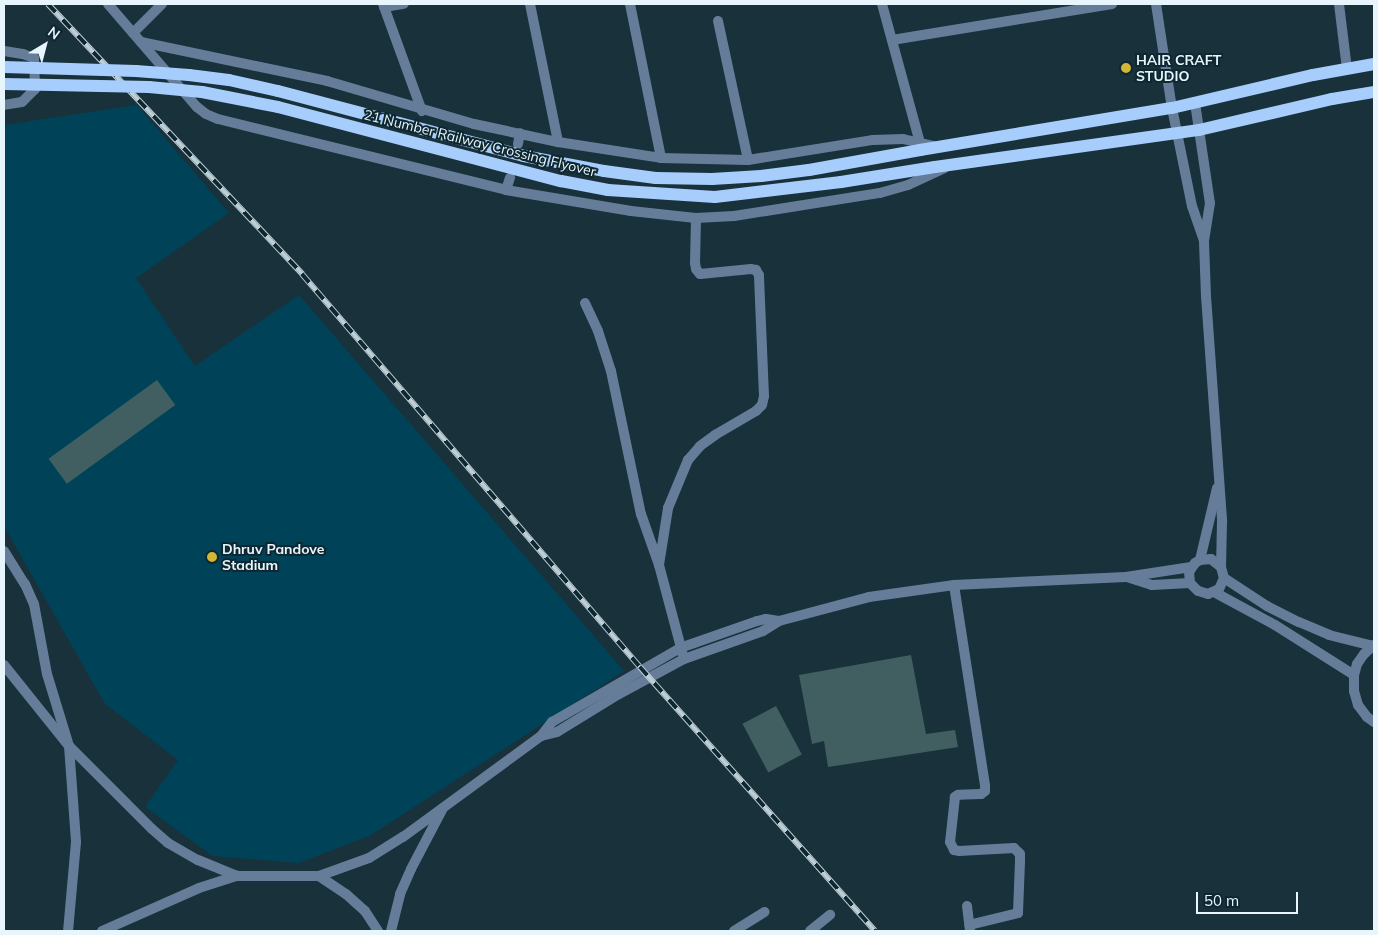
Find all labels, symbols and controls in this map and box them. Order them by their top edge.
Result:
north arrow [20,20,70,70]
text: N [44,23,64,43]
place label: HAIR CRAFT STUDIO [1136,52,1221,84]
marker: HAIR CRAFT STUDIO [1120,62,1132,74]
street label: 21 Number Railway Crossing Flyover [362,106,598,180]
place label: Dhruv Pandove Stadium [222,541,325,574]
marker: Dhruv Pandove Stadium [206,551,218,563]
scale bar [1198,882,1300,914]
text: 50 m [1204,891,1239,910]

